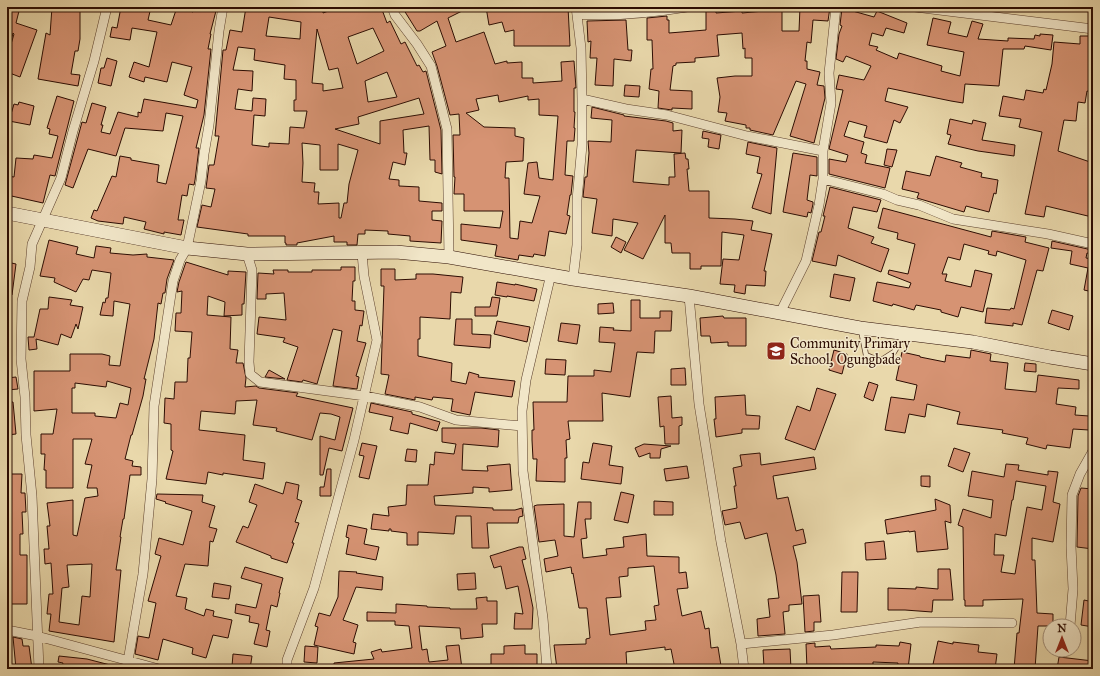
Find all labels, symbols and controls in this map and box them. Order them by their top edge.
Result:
place label: Community Primary School, Ogungbade [790,335,910,368]
school or university icon: Community Primary School, Ogungbade [765,340,787,362]
north arrow [1042,618,1082,658]
text: N [1057,622,1067,635]

